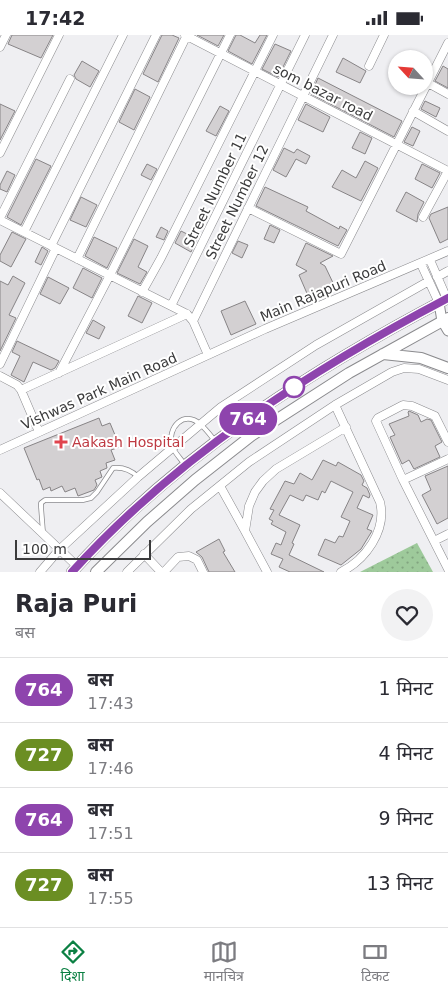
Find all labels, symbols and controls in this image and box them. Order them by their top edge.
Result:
text: 17:42 [25,7,85,29]
north arrow [388,50,432,95]
map controls [388,50,433,95]
street label: som bazar road [271,60,375,124]
street label: Street Number 11 [180,130,250,250]
street label: Street Number 12 [202,142,272,262]
street label: Main Rajapuri Road [258,257,388,325]
street label: Vishwas Park Main Road [19,349,179,433]
unlabelled marker [283,376,305,398]
line badge: 764 [219,403,277,435]
text: 764 [229,408,267,429]
place label: Aakash Hospital [72,434,184,450]
marker: Aakash Hospital [54,435,68,449]
scale bar [15,537,151,560]
text: 100 m [22,541,67,557]
button: heart [381,589,433,641]
text: Raja Puri [15,590,137,618]
text: बस [15,623,35,642]
text: बस [88,668,113,690]
text: 1 मिनट [378,677,433,699]
text: 764 [25,679,63,700]
text: 17:43 [88,694,134,713]
text: बस [88,733,113,755]
text: 4 मिनट [378,742,433,764]
text: 727 [25,744,63,765]
text: 17:46 [88,759,134,778]
text: बस [88,798,113,820]
text: 9 मिनट [378,807,433,829]
text: 764 [25,809,63,830]
text: 17:51 [88,824,134,843]
text: बस [88,863,113,885]
text: 13 मिनट [366,872,433,894]
text: 727 [25,874,63,895]
text: 17:55 [88,889,134,908]
tab: दिशा [59,938,87,987]
tab: मानचित्र [204,938,244,987]
tab: टिकट [361,938,389,987]

